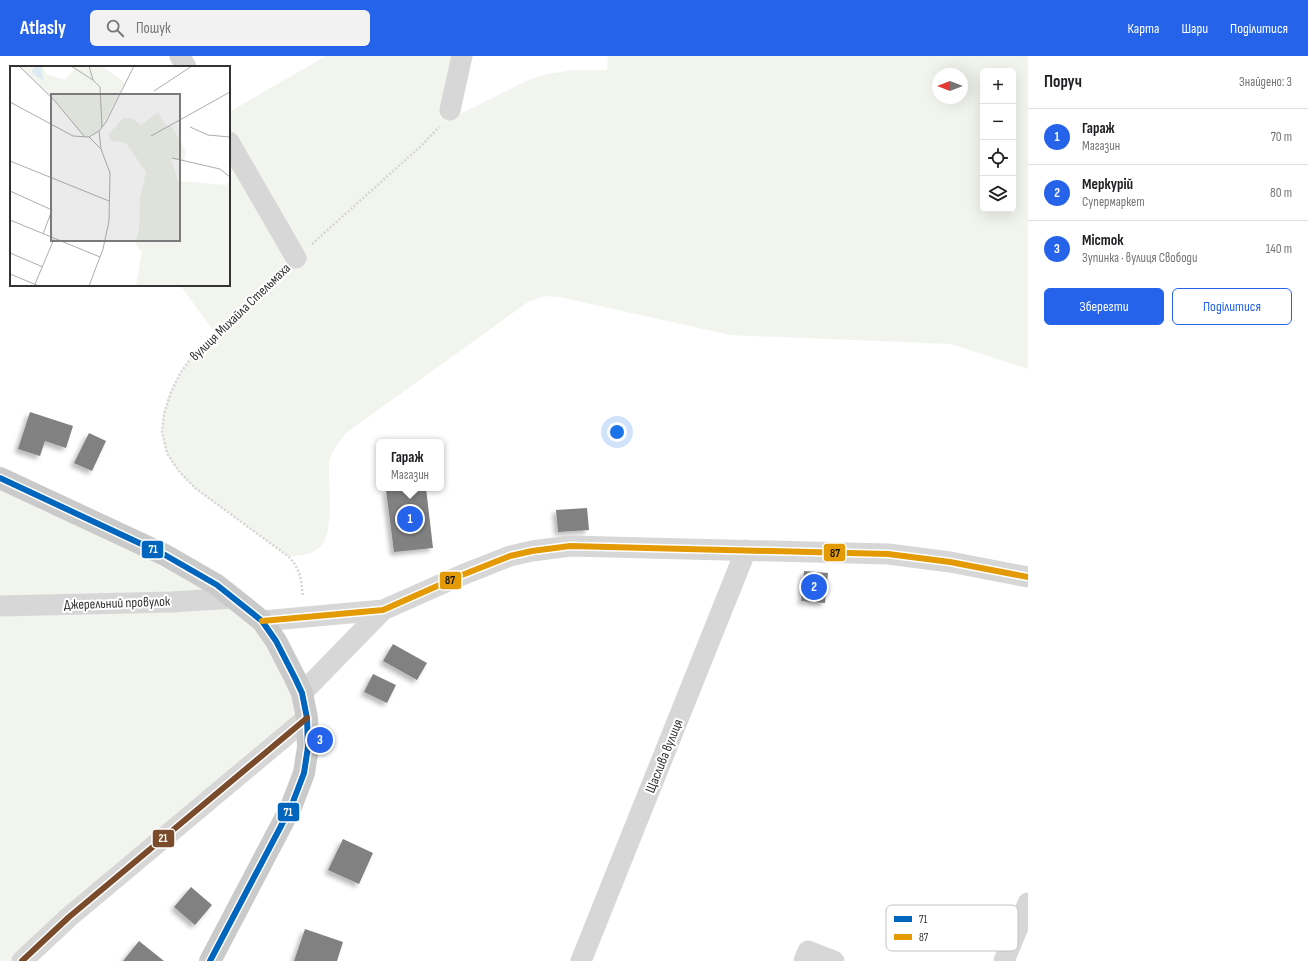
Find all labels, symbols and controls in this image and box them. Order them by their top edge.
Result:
search box [90,10,370,46]
text: Atlasly [20,17,66,40]
icon: search [104,17,126,39]
text: Пошук [136,19,171,38]
text: Карта [1128,20,1159,37]
text: Шари [1181,20,1208,37]
text: Поділитися [1230,20,1288,37]
inset map [10,66,230,286]
north arrow [932,68,968,104]
map controls [980,68,1016,212]
button: + [980,68,1016,104]
text: Поруч [1044,72,1082,92]
text: Знайдено: 3 [1239,74,1292,90]
button: − [980,104,1016,140]
text: Гараж [1082,119,1115,138]
text: 1 [1054,129,1060,145]
text: 70 m [1271,129,1292,145]
text: Магазин [1082,138,1120,154]
button: locate [980,140,1016,176]
text: Меркурій [1082,175,1133,194]
button: layers [980,176,1016,212]
text: 2 [1054,185,1060,201]
text: 80 m [1270,185,1292,201]
text: Супермаркет [1082,194,1145,210]
text: Місток [1082,231,1124,250]
text: 3 [1054,241,1060,257]
text: 140 m [1266,241,1292,257]
text: Зупинка · вулиця Свободи [1082,250,1197,266]
street label: вулиця Михайла Стельмаха [186,260,294,364]
button: Зберегти [1044,288,1164,325]
button: Поділитися [1172,288,1292,325]
your location [607,422,627,442]
popup [376,439,444,491]
text: Гараж [391,448,424,467]
text: Магазин [391,467,429,483]
pin: 1 [397,504,423,534]
line badge: 71 [141,540,164,559]
text: 71 [148,543,158,556]
line badge: 87 [823,543,846,562]
text: 87 [830,547,840,560]
line badge: 87 [439,571,462,590]
pin: 2 [801,572,827,602]
text: 87 [445,574,455,587]
street label: Джерельний провулок [64,593,171,613]
street label: Щаслива вулиця [641,717,687,795]
pin: 3 [307,725,333,755]
line badge: 71 [277,802,300,822]
text: 71 [283,806,293,819]
line badge: 21 [152,829,175,848]
text: 21 [158,832,168,845]
legend [886,905,1018,951]
text: 71 [919,913,927,926]
text: 87 [919,931,929,944]

